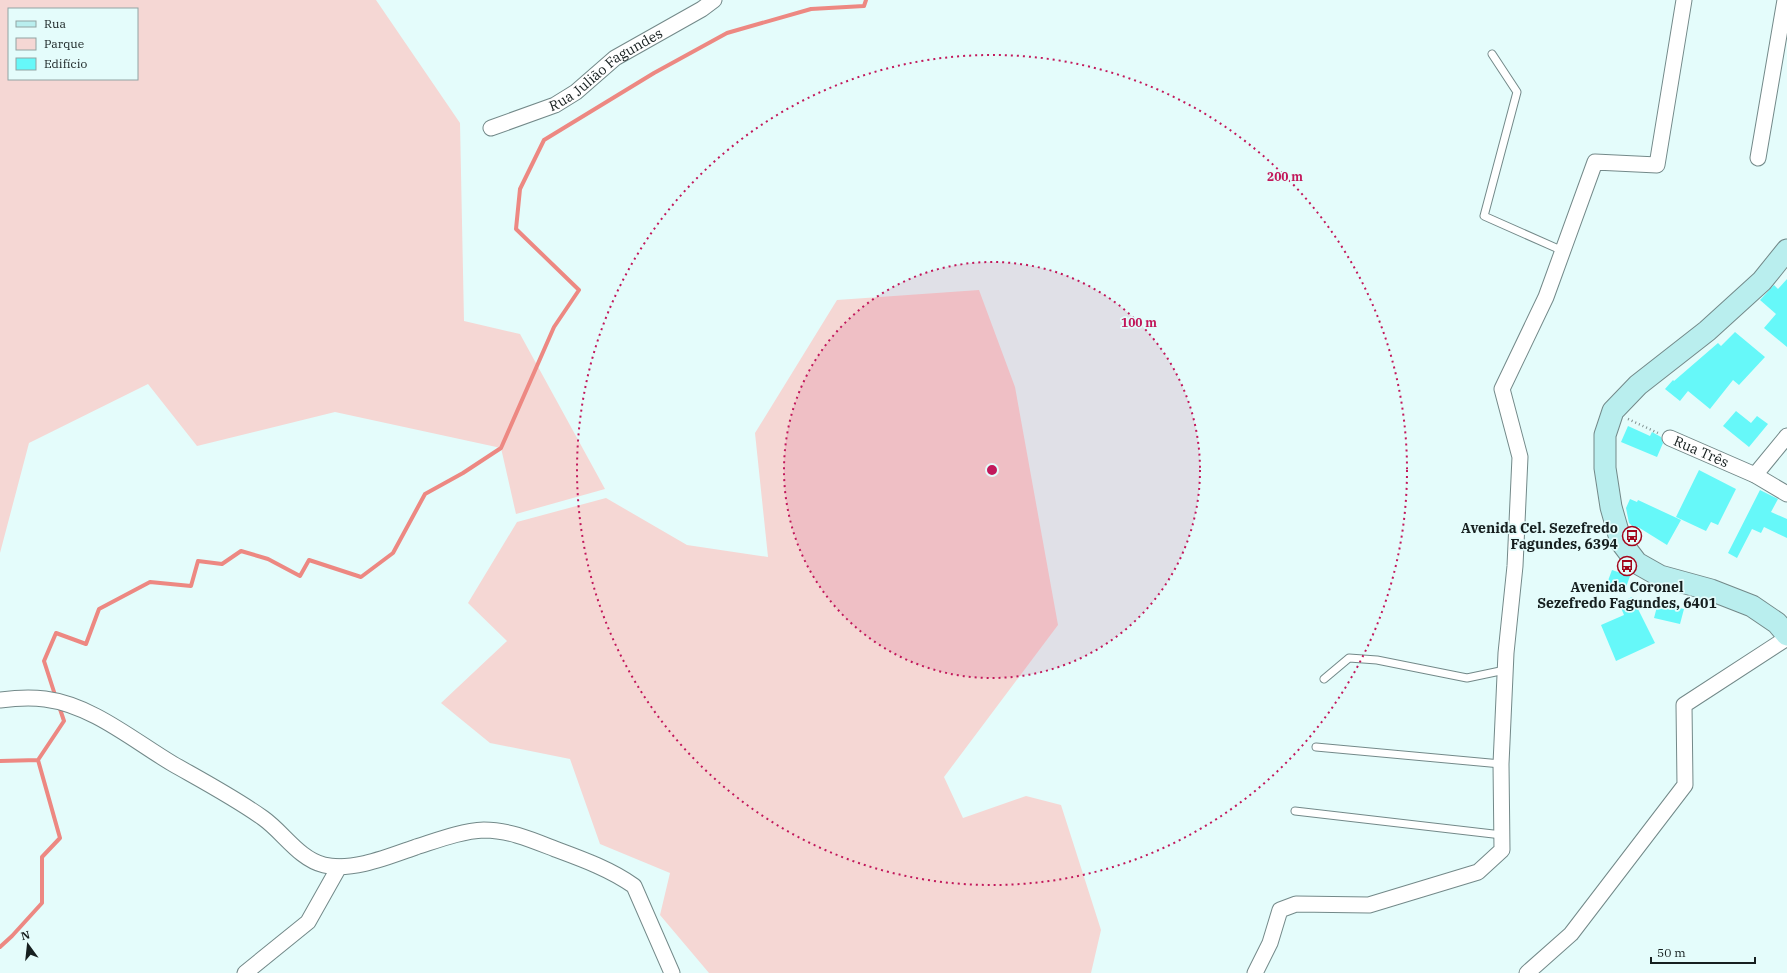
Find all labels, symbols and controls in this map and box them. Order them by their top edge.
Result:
legend [8,8,138,80]
text: Rua [44,16,66,31]
street label: Rua Julião Fagundes [547,24,666,115]
text: Parque [44,36,84,51]
text: Edifício [44,56,88,71]
text: 200 m [1267,169,1303,184]
text: 100 m [1121,315,1157,330]
street label: Rua Três [1671,432,1732,472]
centre of rings [985,463,999,477]
place label: Avenida Cel. Sezefredo Fagundes, 6394 [1461,519,1618,553]
bus stop icon: Avenida Cel. Sezefredo Fagundes, 6394 [1621,525,1643,547]
bus stop icon: Avenida Coronel Sezefredo Fagundes, 6401 [1616,555,1638,577]
place label: Avenida Coronel Sezefredo Fagundes, 6401 [1537,578,1717,612]
north arrow [8,925,48,965]
text: N [19,927,32,943]
scale bar [1651,939,1755,965]
text: 50 m [1657,945,1686,960]

